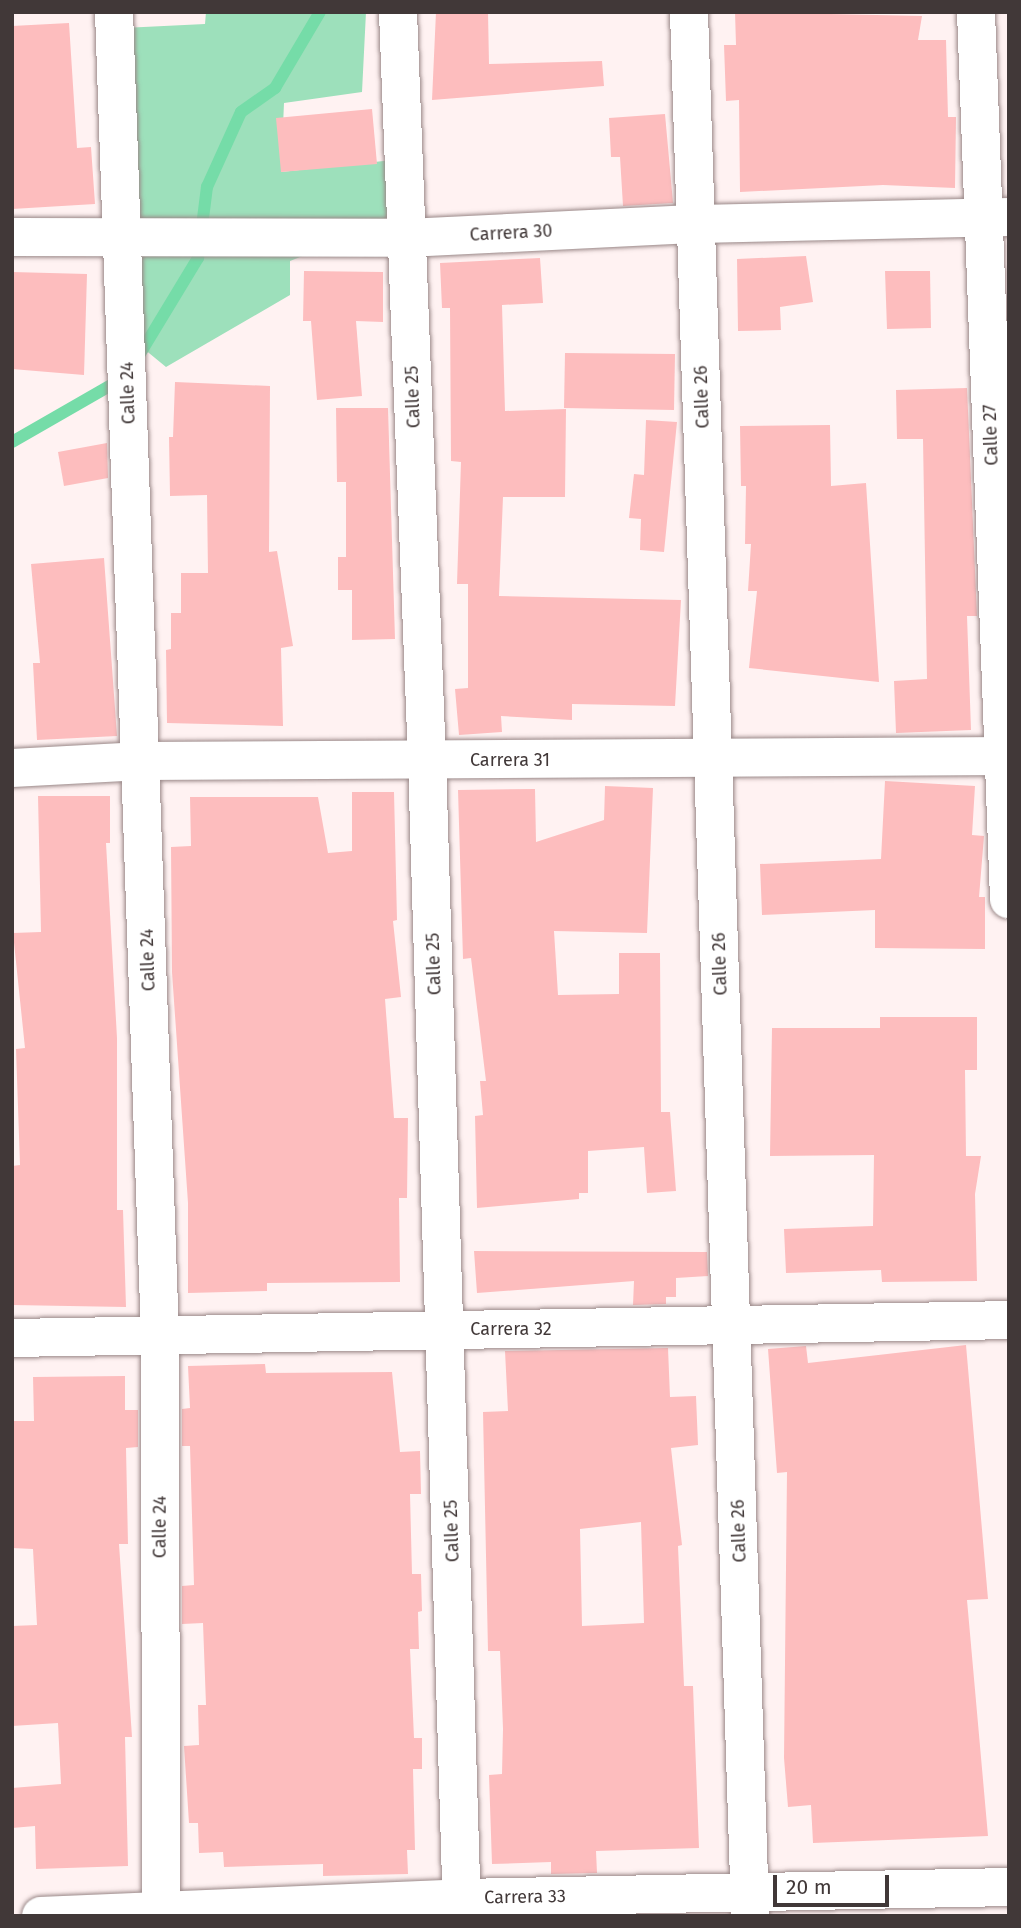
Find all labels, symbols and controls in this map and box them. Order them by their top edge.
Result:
street label: Carrera 30 [469,220,553,246]
street label: Calle 24 [116,361,140,425]
street label: Calle 25 [401,365,425,429]
street label: Calle 26 [690,365,714,429]
street label: Calle 27 [979,404,1003,466]
street label: Carrera 31 [470,749,550,771]
street label: Calle 24 [136,928,160,992]
street label: Calle 25 [422,932,446,996]
street label: Calle 26 [708,932,732,996]
street label: Carrera 32 [470,1318,552,1340]
street label: Calle 24 [149,1496,171,1558]
street label: Calle 25 [440,1499,464,1563]
street label: Calle 26 [727,1499,751,1563]
scale bar [776,1862,892,1906]
text: 20 m [786,1874,832,1900]
street label: Carrera 33 [484,1885,566,1909]

